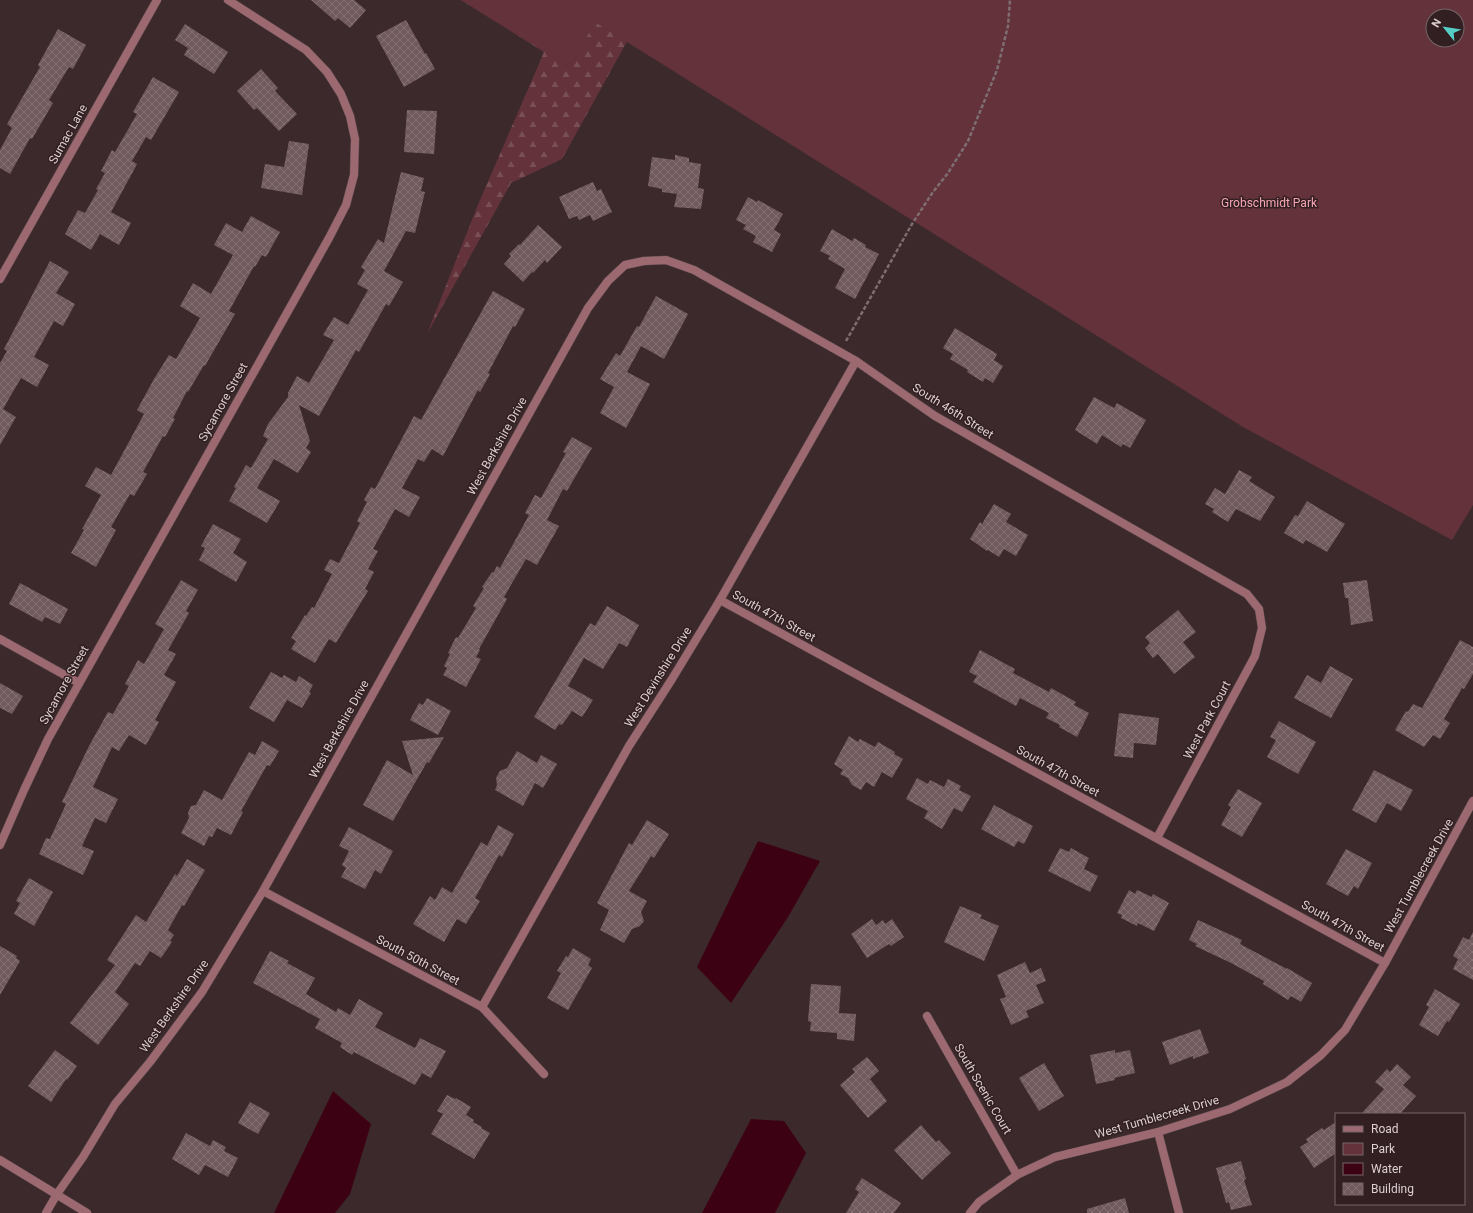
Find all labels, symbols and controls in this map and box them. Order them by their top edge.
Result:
north arrow [1425,8,1465,48]
text: N [1429,16,1444,30]
street label: Sumac Lane [46,102,90,166]
park label: Grobschmidt Park [1221,196,1318,210]
street label: Sycamore Street [196,360,250,444]
street label: South 46th Street [910,380,996,442]
street label: West Berkshire Drive [464,395,530,497]
street label: South 47th Street [730,587,818,645]
street label: West Devinshire Drive [621,624,695,730]
street label: Sycamore Street [37,643,91,727]
street label: West Berkshire Drive [306,678,372,780]
street label: West Park Court [1180,678,1234,762]
street label: South 47th Street [1014,742,1102,800]
street label: West Tumblecreek Drive [1382,816,1456,936]
street label: South 47th Street [1299,897,1387,955]
street label: South 50th Street [374,932,462,988]
street label: West Berkshire Drive [137,957,211,1055]
street label: South Scenic Court [951,1041,1015,1137]
street label: West Tumblecreek Drive [1093,1093,1221,1141]
legend [1335,1113,1465,1205]
text: Road [1371,1122,1399,1136]
text: Park [1371,1142,1396,1156]
text: Water [1371,1162,1402,1176]
text: Building [1371,1182,1414,1196]

